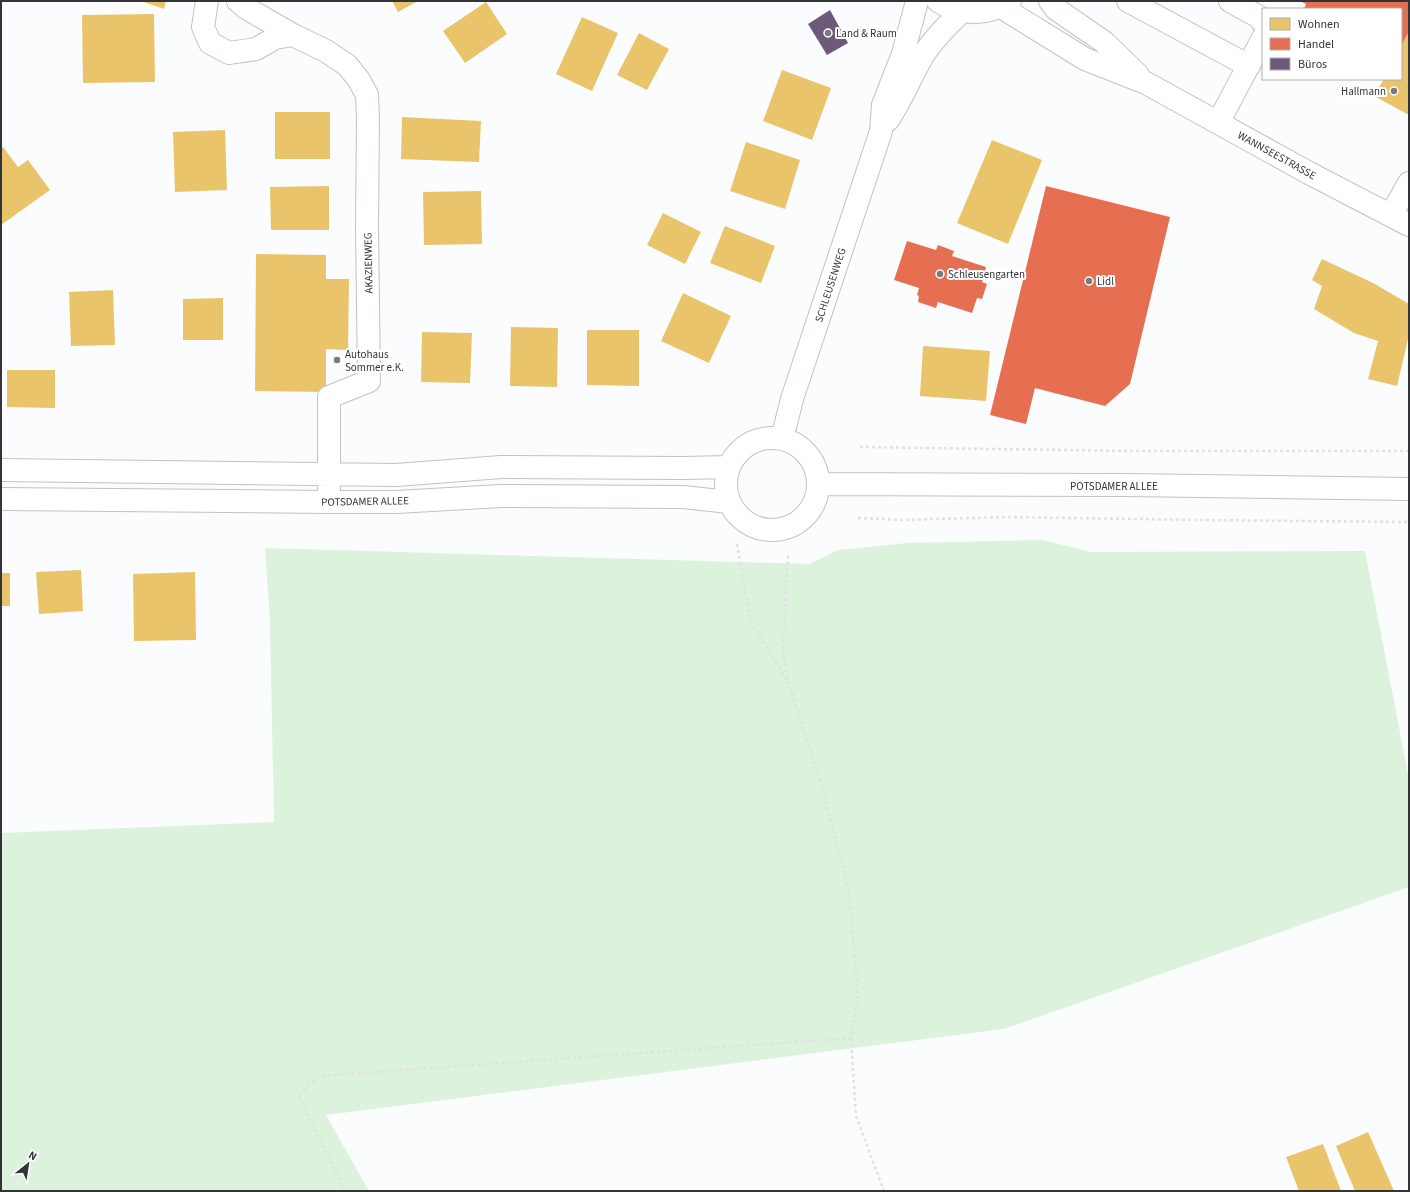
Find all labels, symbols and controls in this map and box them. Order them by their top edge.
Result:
legend [1262,8,1402,80]
text: Wohnen [1298,16,1340,33]
place label: Land & Raum [836,26,897,41]
marker: Land & Raum [823,28,833,38]
text: Handel [1298,36,1334,53]
text: Büros [1298,56,1327,73]
place label: Hallmann [1341,84,1386,99]
marker: Hallmann [1389,86,1399,96]
street label: WANNSEESTRASSE [1235,128,1319,183]
street label: AKAZIENWEG [360,232,377,294]
street label: SCHLEUSENWEG [811,246,850,324]
place label: Schleusengarten [948,267,1025,282]
marker: Schleusengarten [935,269,945,279]
place label: Lidl [1097,274,1114,289]
marker: Lidl [1084,276,1094,286]
place label: Autohaus Sommer e.K. [345,347,404,375]
marker: Autohaus Sommer e.K. [332,355,342,365]
street label: POTSDAMER ALLEE [1070,479,1158,494]
street label: POTSDAMER ALLEE [321,493,409,510]
north arrow [8,1144,48,1184]
text: N [26,1147,40,1164]

